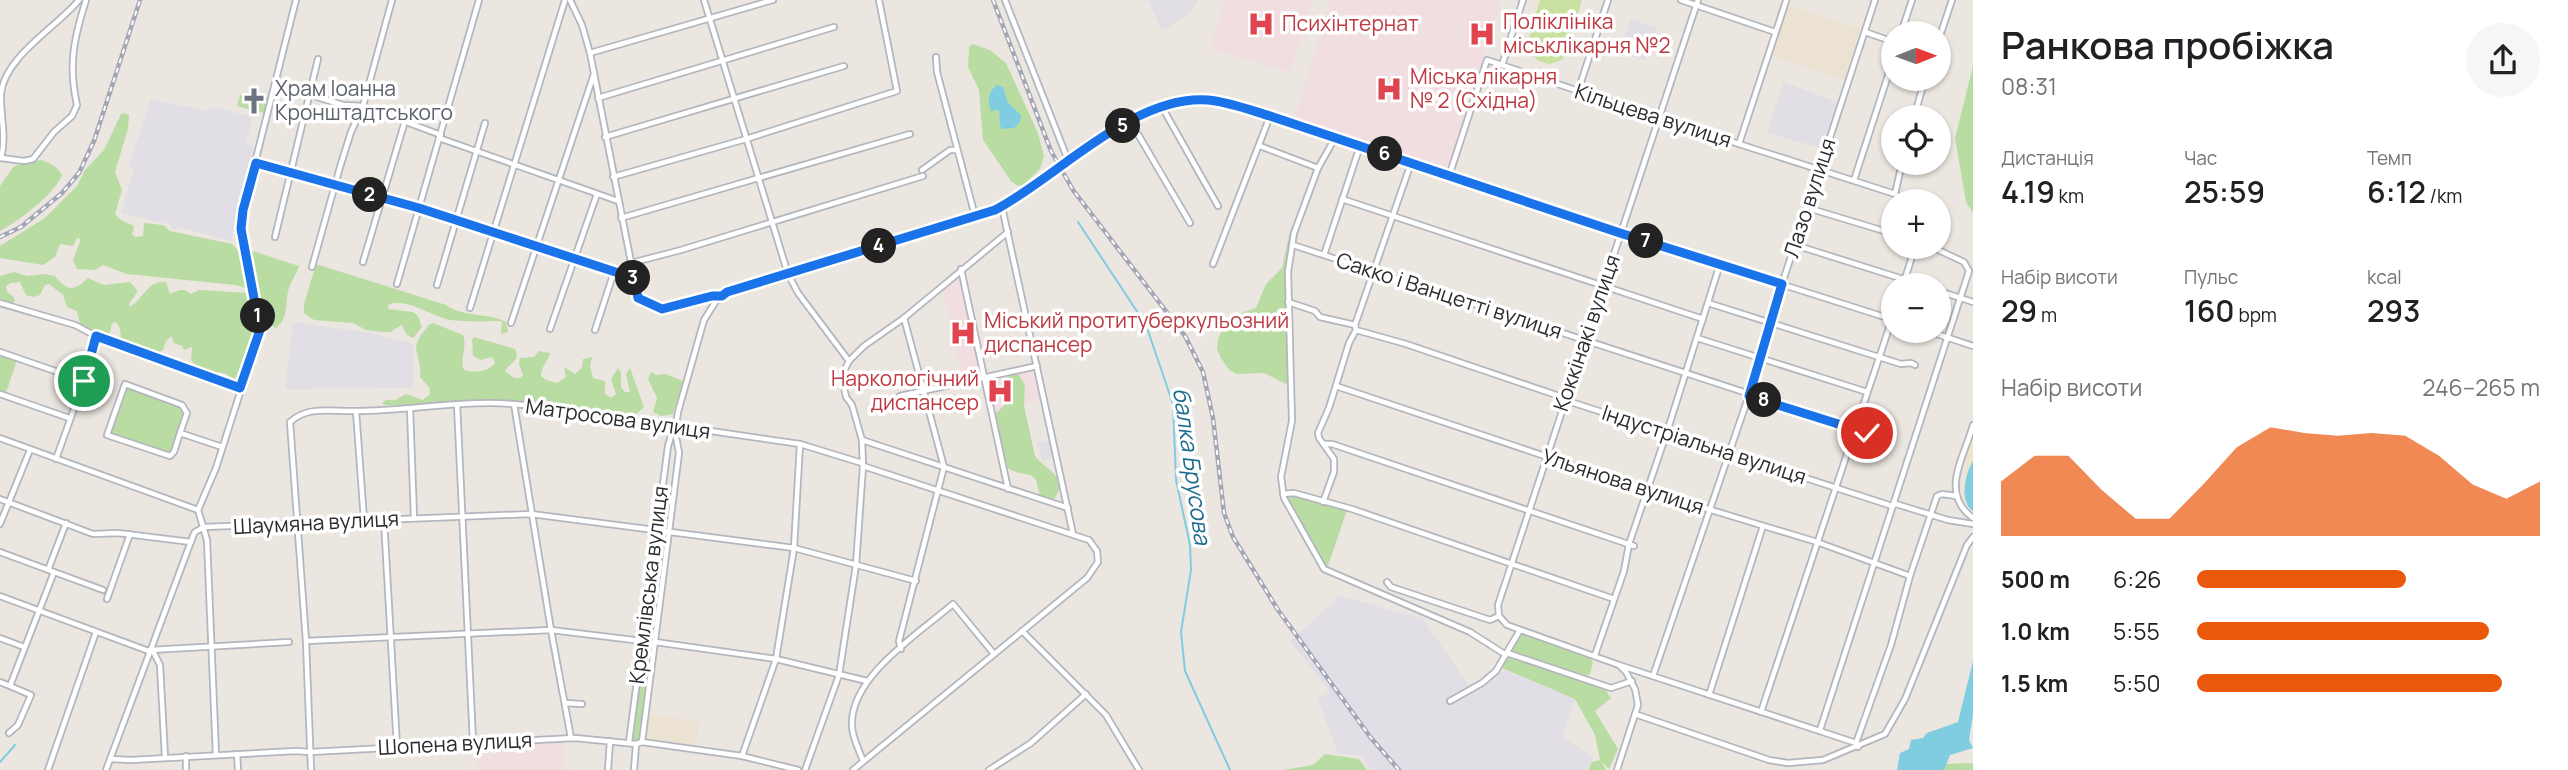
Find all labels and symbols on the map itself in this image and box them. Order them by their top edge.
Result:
place label: Поліклініка міськлікарня №2 [1503,7,1670,59]
hospital icon: Психінтернат [1246,9,1276,39]
place label: Психінтернат [1282,9,1419,37]
hospital icon: Поліклініка міськлікарня №2 [1467,19,1497,49]
north arrow [1881,21,1951,91]
place label: Міська лікарня № 2 (Східна) [1410,62,1557,114]
place label: Храм Іоанна Кронштадтського [275,74,453,126]
hospital icon: Міська лікарня № 2 (Східна) [1374,74,1404,104]
street label: Кільцева вулиця [1571,77,1735,154]
church icon: Храм Іоанна Кронштадтського [239,86,269,116]
pin: 5 [1106,108,1140,144]
street label: Лазо вулиця [1777,134,1842,261]
pin: 6 [1368,136,1402,172]
pin: 2 [352,178,388,212]
pin: 7 [1628,224,1664,258]
pin: 4 [862,229,896,264]
street label: Сакко і Ванцетті вулиця [1333,245,1566,345]
street label: Коккінакі вулиця [1546,251,1626,415]
pin: 3 [616,260,650,296]
pin: 1 [240,298,276,334]
place label: Міський протитуберкульозний диспансер [984,306,1289,358]
hospital icon: Міський протитуберкульозний диспансер [948,318,978,348]
pin [54,351,114,411]
place label: Наркологічний диспансер [831,364,979,416]
hospital icon: Наркологічний диспансер [985,376,1015,406]
pin: 8 [1746,382,1782,418]
water label: балка Брусова [1166,385,1220,548]
street label: Матросова вулиця [524,391,712,445]
street label: Індустріальна вулиця [1599,398,1810,490]
pin [1837,403,1897,463]
street label: Ульянова вулиця [1539,442,1708,520]
street label: Кремлівська вулиця [622,484,674,685]
street label: Шаумяна вулиця [232,504,400,540]
street label: Шопена вулиця [377,725,533,761]

